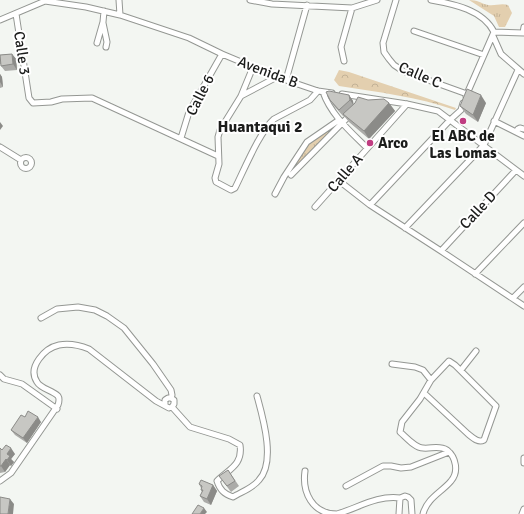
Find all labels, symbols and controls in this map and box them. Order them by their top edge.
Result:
street label: Calle 3 [10,30,34,76]
street label: Avenida B [235,52,301,92]
street label: Calle C [396,58,444,92]
street label: Calle 6 [182,71,218,119]
marker: El ABC de Las Lomas [458,116,468,126]
district label: Huantaqui 2 [217,117,303,137]
place label: El ABC de Las Lomas [429,127,497,162]
place label: Arco [378,134,408,152]
marker: Arco [365,138,375,148]
street label: Calle A [323,150,367,196]
street label: Calle D [456,187,500,233]

